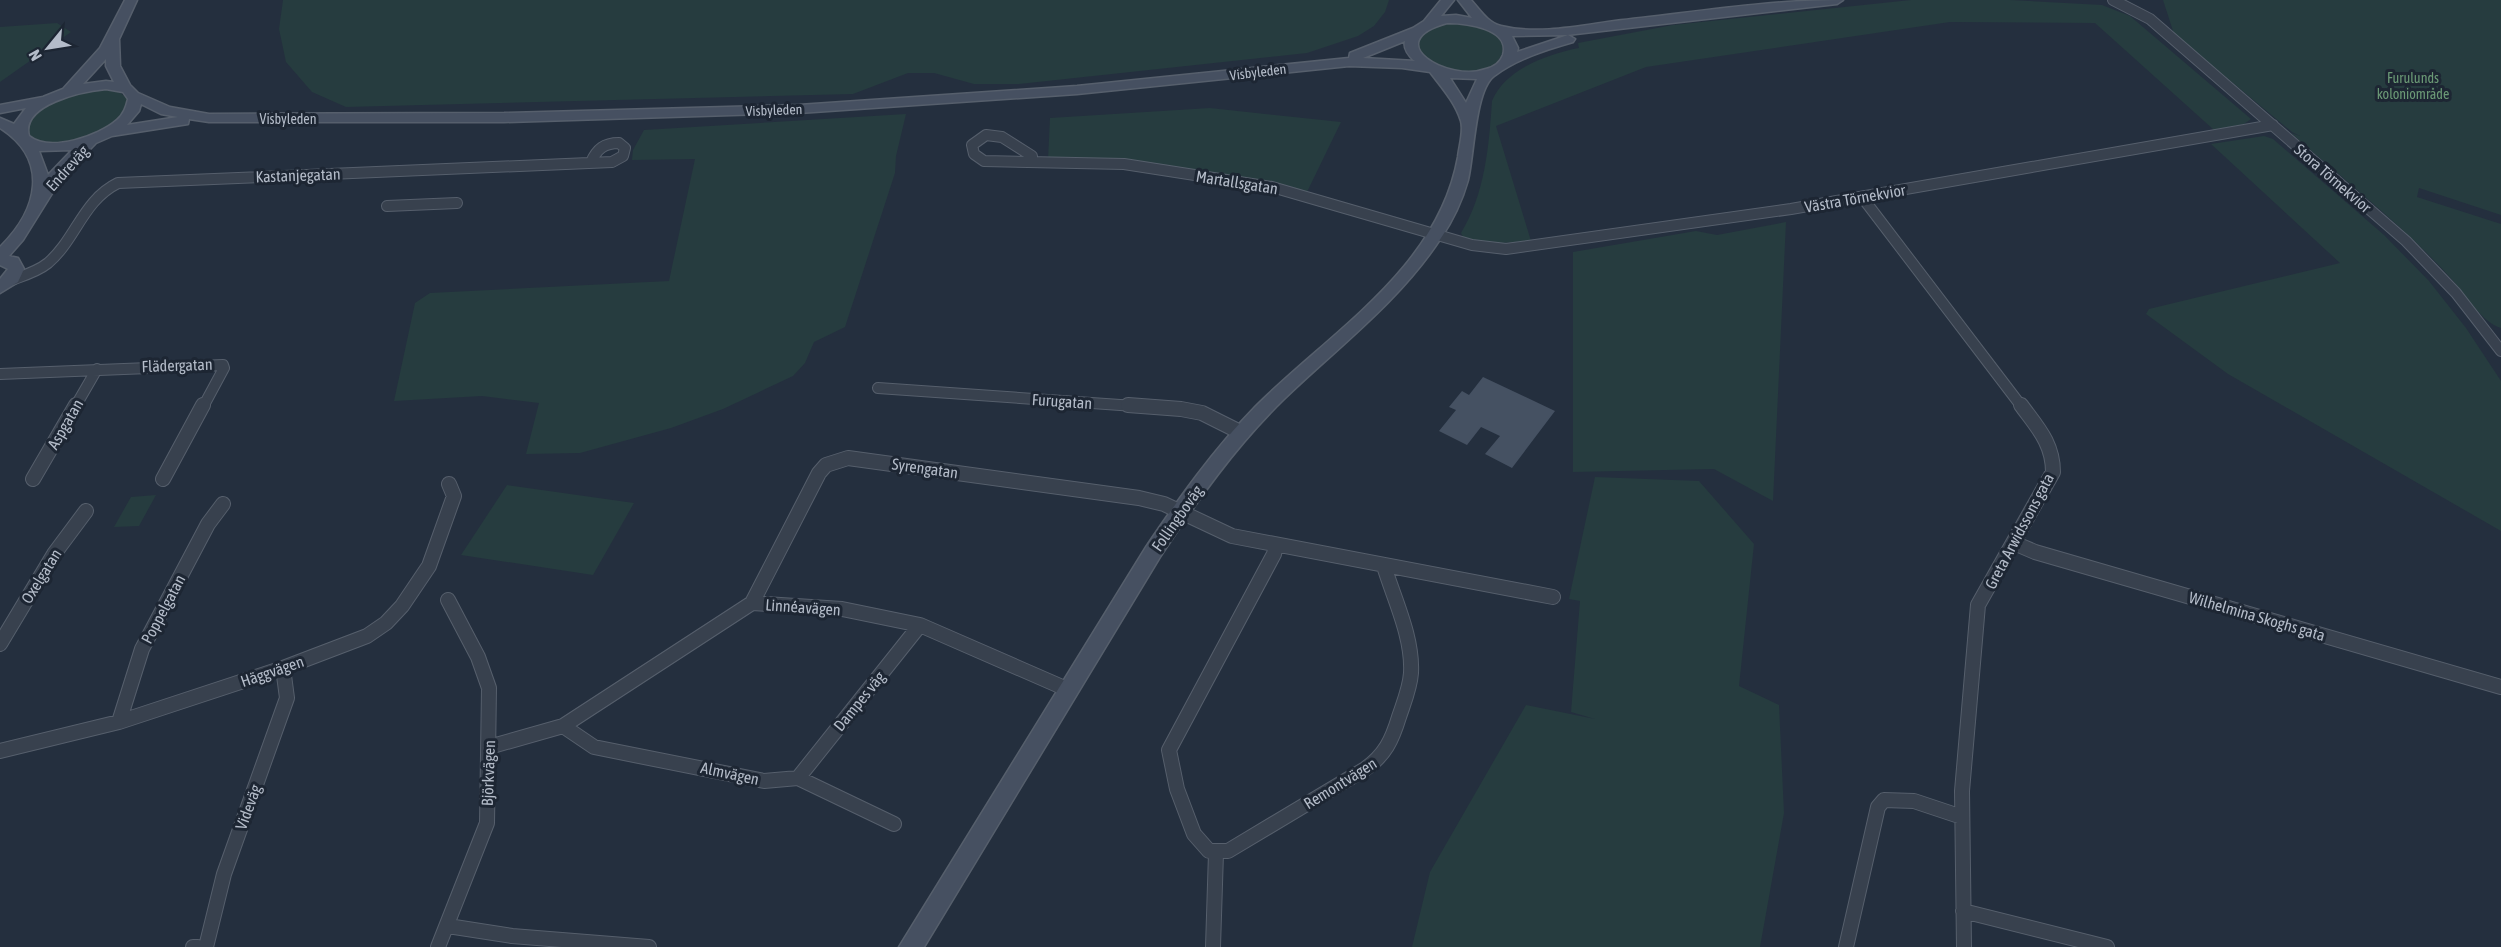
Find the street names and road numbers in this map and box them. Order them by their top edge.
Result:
street label: Visbyleden [1229,61,1287,83]
street label: Visbyleden [745,101,803,119]
street label: Visbyleden [260,111,316,127]
street label: Stora Törnekvior [2291,140,2375,216]
street label: Endreväg [42,142,93,195]
street label: Kastanjegatan [255,165,341,186]
street label: Martallsgatan [1195,167,1279,198]
street label: Västra Törnekvior [1803,180,1907,216]
street label: Flädergatan [141,355,213,376]
street label: Furugatan [1031,390,1093,413]
street label: Aspgatan [43,396,87,453]
street label: Syrengatan [891,454,959,483]
street label: Greta Arwidssons gata [1981,470,2058,592]
street label: Follingboväg [1148,482,1207,555]
street label: Oxelgatan [17,545,66,607]
street label: Poppelgatan [137,571,190,647]
street label: Wilhelmina Skoghs gata [2187,588,2327,645]
street label: Linnéavägen [765,595,841,620]
street label: Häggvägen [238,652,306,691]
street label: Dampes väg [830,668,889,735]
street label: Björkvägen [478,740,499,806]
street label: Remontvägen [1300,754,1380,813]
street label: Almvägen [699,758,761,789]
street label: Videväg [232,782,265,832]

